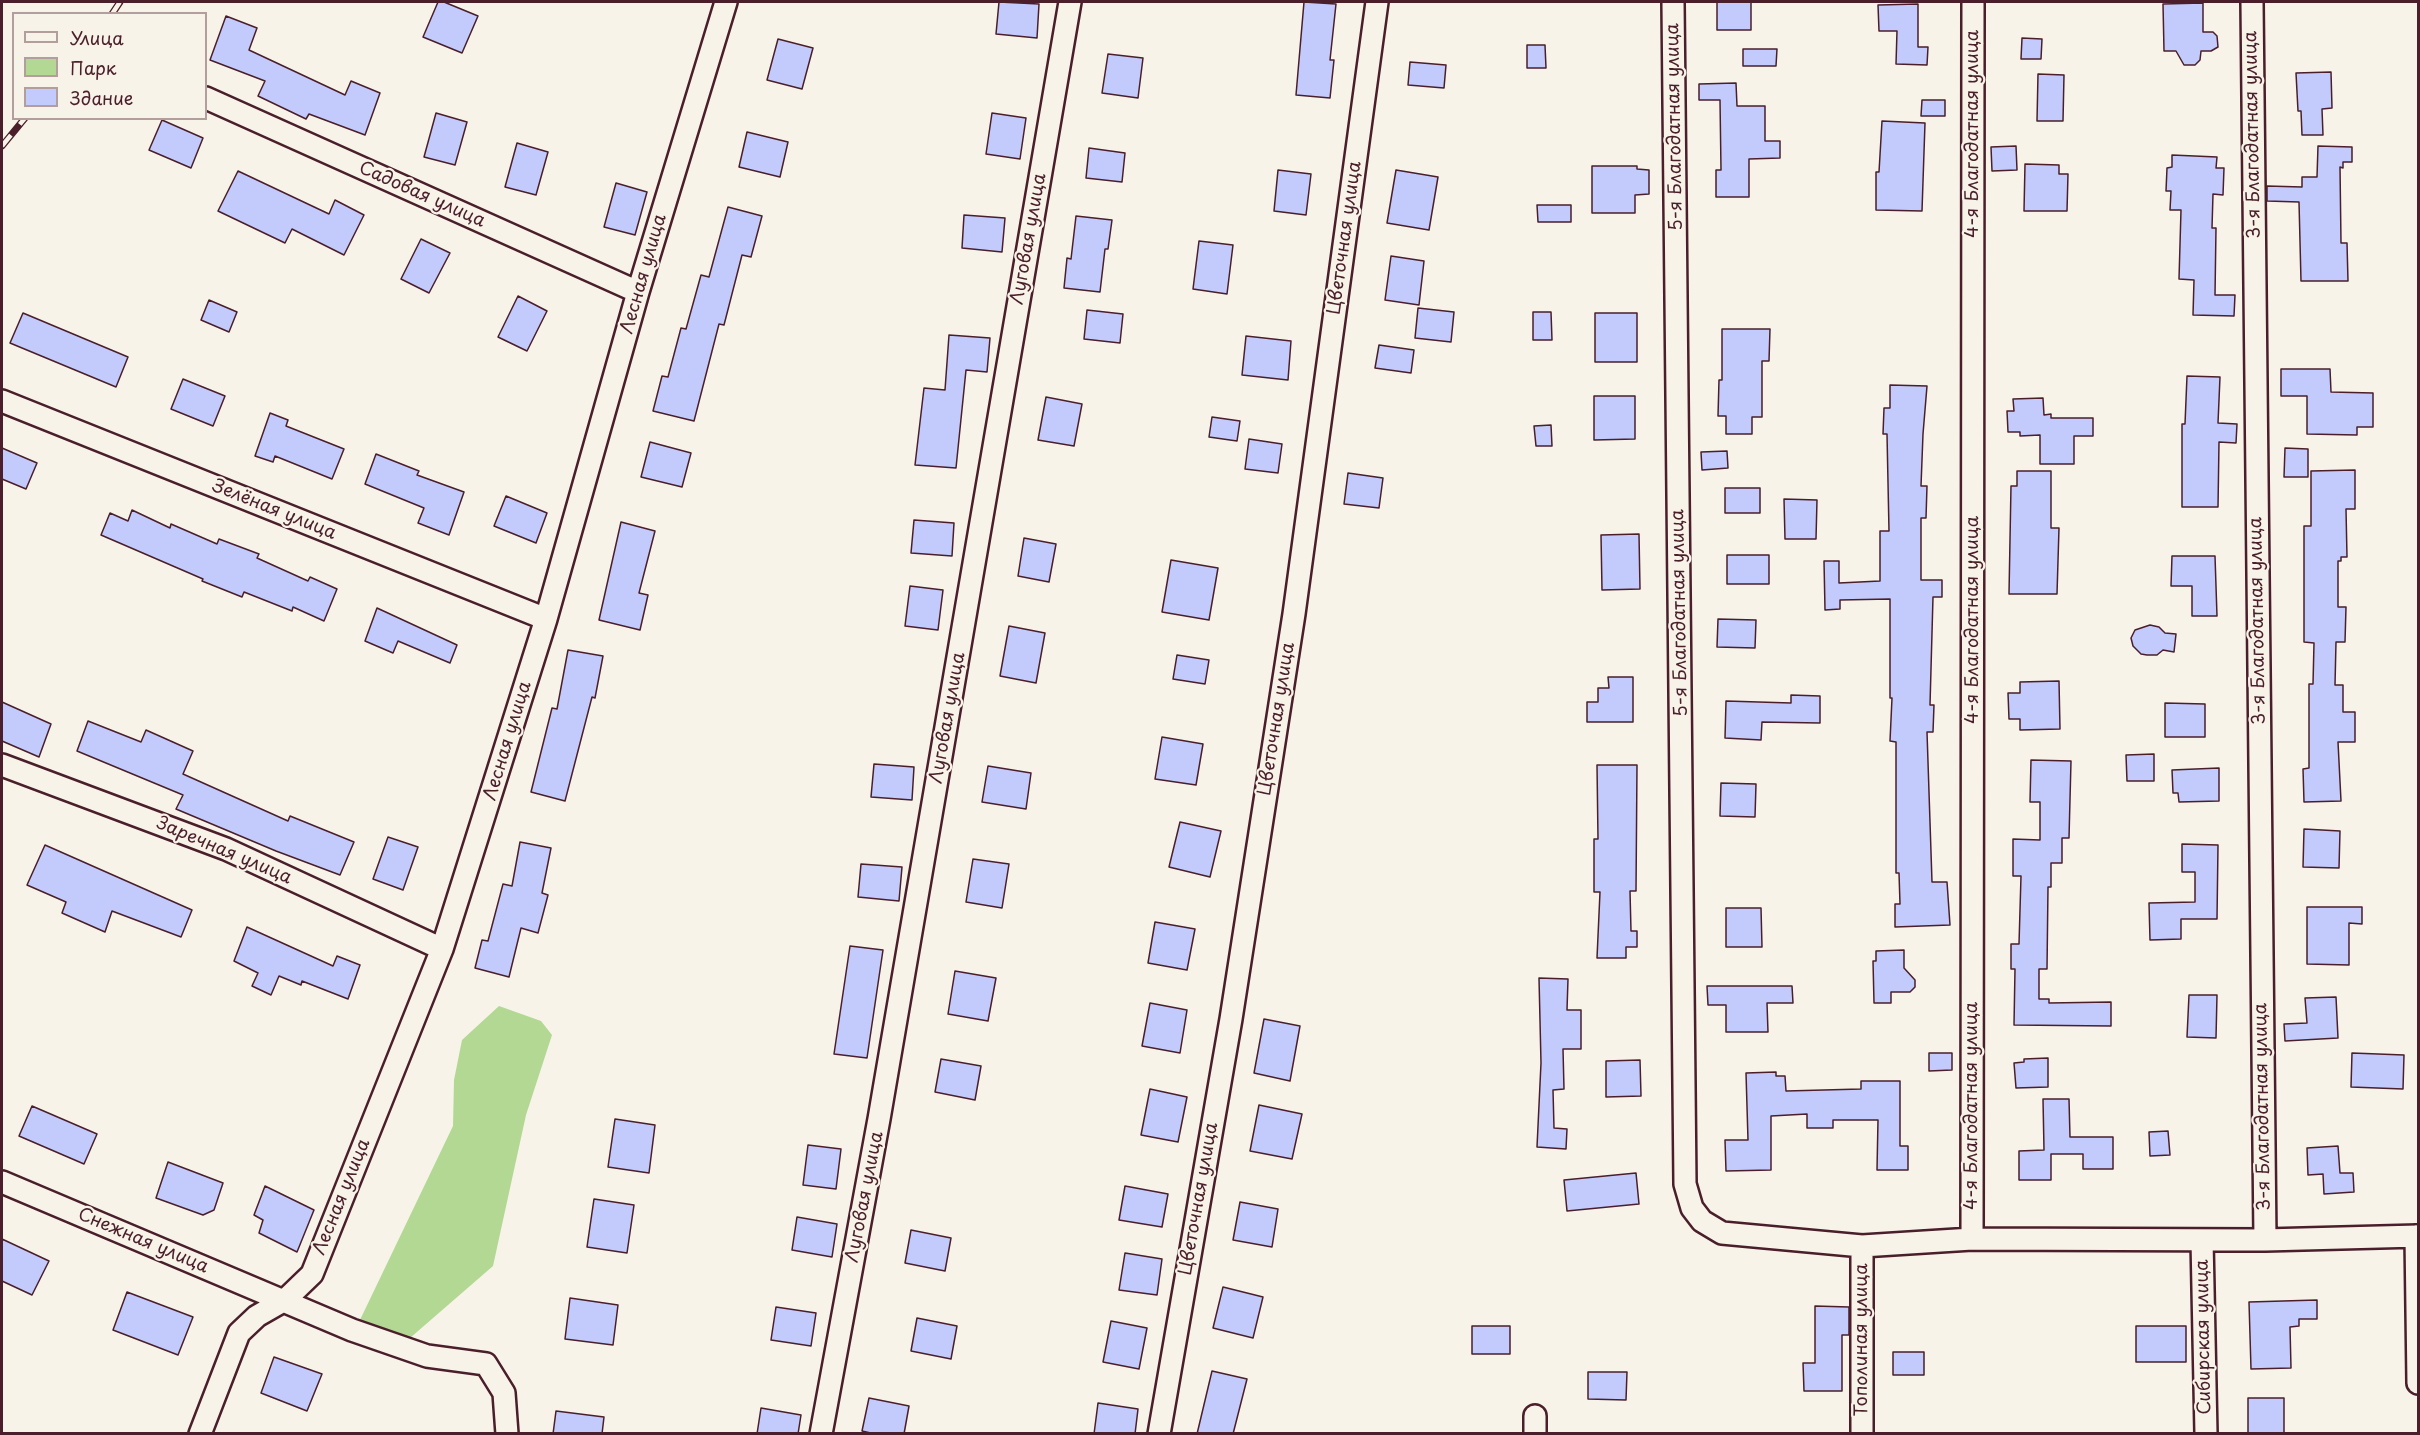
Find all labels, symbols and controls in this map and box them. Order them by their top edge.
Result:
legend [12,12,207,120]
street label: 5-я Благодатная улица [1662,23,1688,231]
text: Улица [70,24,124,51]
street label: 4-я Благодатная улица [1962,30,1984,238]
street label: 3-я Благодатная улица [2240,31,2266,239]
text: Парк [70,54,116,81]
text: Здание [70,84,133,111]
street label: Садовая улица [355,157,489,233]
street label: Цветочная улица [1324,160,1366,316]
street label: Луговая улица [1007,172,1051,306]
street label: Лесная улица [617,212,671,336]
street label: Зелёная улица [209,475,339,545]
street label: 5-я Благодатная улица [1667,509,1693,717]
street label: 4-я Благодатная улица [1962,516,1984,724]
street label: 3-я Благодатная улица [2245,517,2271,725]
street label: Цветочная улица [1254,641,1300,797]
street label: Луговая улица [926,651,970,785]
street label: Лесная улица [480,679,536,803]
street label: Заречная улица [153,813,295,889]
street label: 4-я Благодатная улица [1961,1002,1983,1210]
street label: 3-я Благодатная улица [2250,1003,2276,1211]
street label: Цветочная улица [1175,1121,1223,1277]
street label: Луговая улица [842,1130,888,1264]
street label: Лесная улица [309,1136,375,1258]
street label: Снежная улица [75,1204,211,1278]
street label: Сибирская улица [2192,1259,2216,1415]
street label: Тополиная улица [1851,1263,1873,1417]

